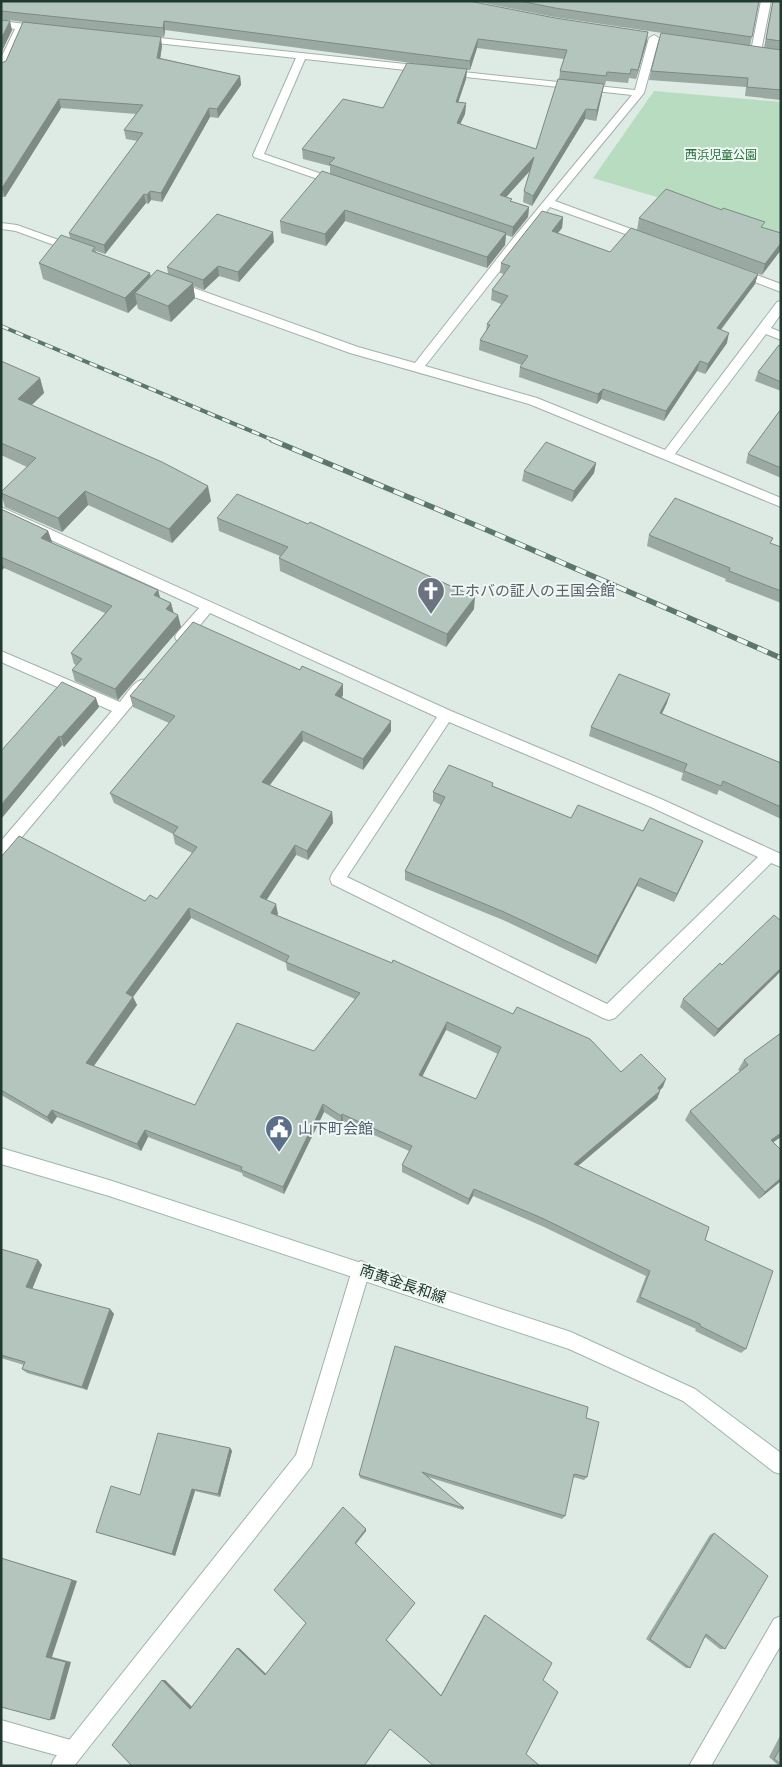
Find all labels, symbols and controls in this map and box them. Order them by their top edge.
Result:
park label: 西浜児童公園 [685,148,757,161]
church icon: エホバの証人の王国会館 [416,576,446,615]
place label: エホバの証人の王国会館 [450,582,615,599]
public building icon: 山下町会館 [264,1114,294,1153]
place label: 山下町会館 [298,1120,373,1137]
street label: 南黄金長和線 [358,1261,448,1306]

